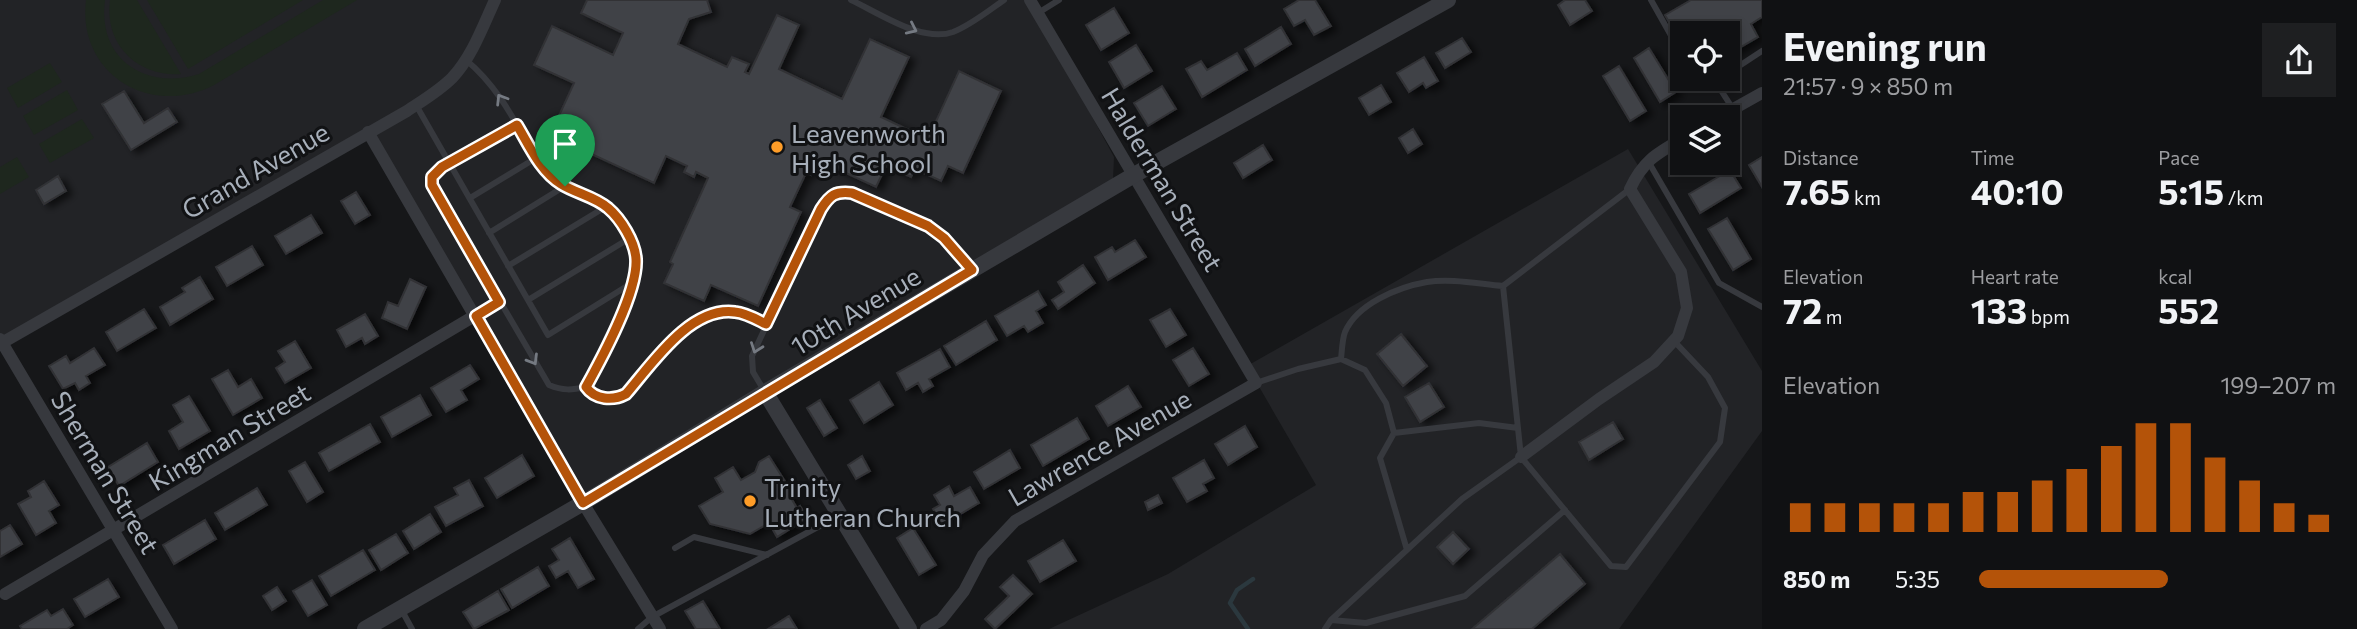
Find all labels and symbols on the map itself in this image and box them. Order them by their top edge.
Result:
one-way arrow [905,21,918,35]
street label: Halderman Street [1096,82,1230,276]
one-way arrow [497,93,510,106]
pin [535,114,595,186]
street label: Grand Avenue [176,115,334,225]
place label: Leavenworth High School [791,117,946,178]
marker: Leavenworth High School [769,139,785,155]
street label: 10th Avenue [785,259,925,361]
one-way arrow [750,341,764,354]
one-way arrow [525,353,538,366]
street label: Kingman Street [143,376,315,496]
street label: Lawrence Avenue [1002,382,1196,512]
street label: Sherman Street [45,385,167,559]
place label: Trinity Lutheran Church [764,471,961,532]
marker: Trinity Lutheran Church [742,493,758,509]

